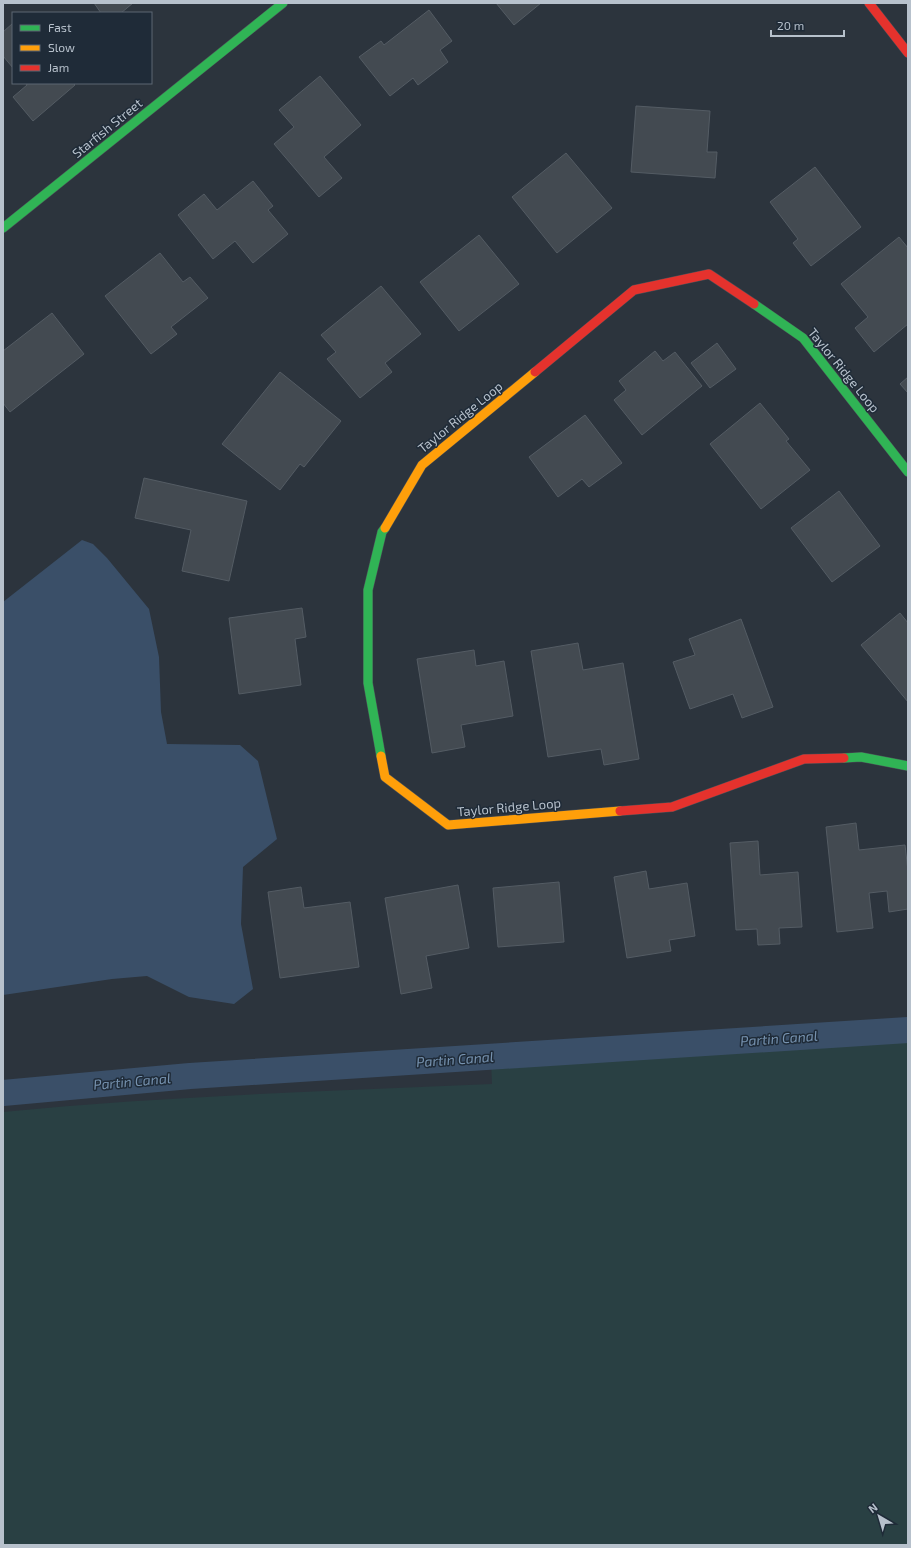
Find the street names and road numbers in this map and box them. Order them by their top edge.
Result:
street label: Starfish Street [69,95,145,161]
street label: Taylor Ridge Loop [805,324,883,416]
street label: Taylor Ridge Loop [414,378,506,456]
street label: Taylor Ridge Loop [456,794,562,820]

